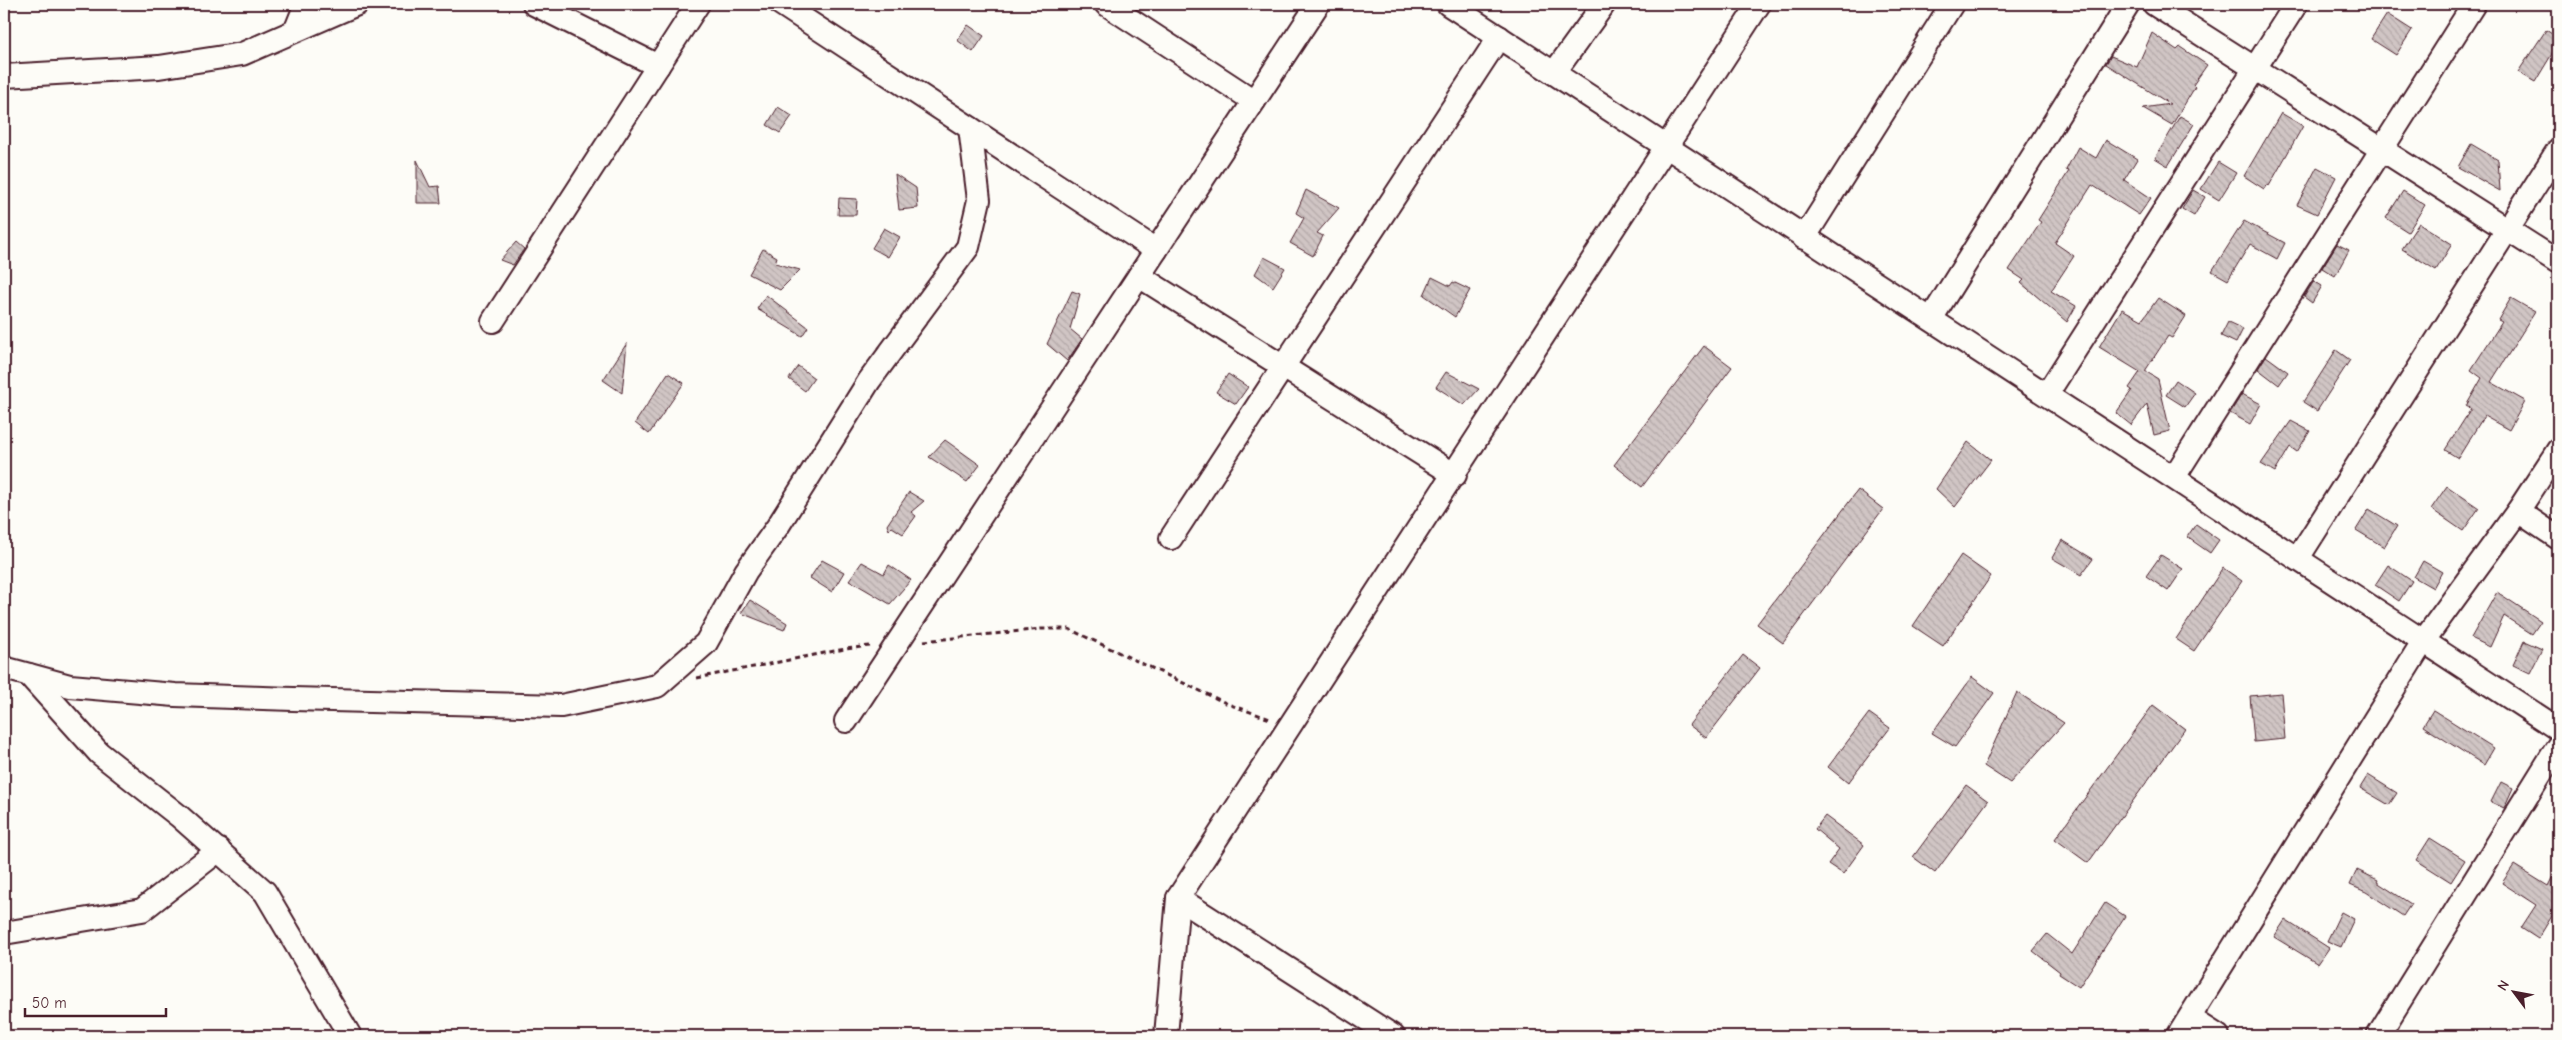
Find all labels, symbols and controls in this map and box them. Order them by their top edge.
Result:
north arrow [2490,968,2540,1018]
text: N [2494,977,2513,994]
scale bar [25,985,166,1017]
text: 50 m [32,994,67,1012]

